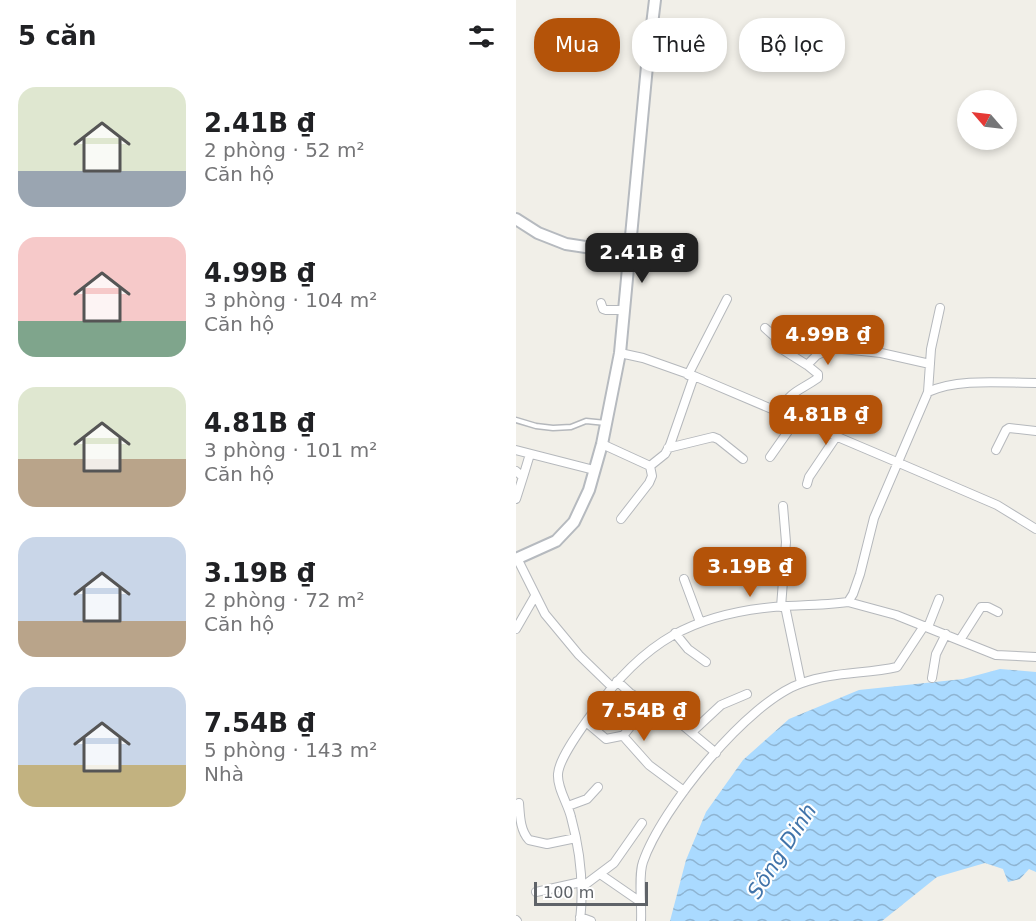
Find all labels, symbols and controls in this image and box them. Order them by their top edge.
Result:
chip: Mua [534,18,620,72]
chip: Thuê [632,18,727,72]
chip: Bộ lọc [739,18,845,72]
icon: filters [465,20,498,53]
text: 5 căn [18,21,97,51]
north arrow [957,90,1017,150]
map controls [957,90,1017,150]
text: 2.41B ₫ [204,108,315,138]
icon: home [66,111,138,183]
text: 2 phòng · 52 m² [204,138,364,162]
text: Căn hộ [204,162,274,186]
pin: 2.41B ₫ [587,233,697,284]
text: 2.41B ₫ [599,240,685,264]
text: 4.99B ₫ [204,258,315,288]
icon: home [66,261,138,333]
text: 3 phòng · 104 m² [204,288,377,312]
text: Căn hộ [204,312,274,336]
pin: 4.99B ₫ [773,315,883,366]
text: 4.99B ₫ [785,322,871,346]
pin: 4.81B ₫ [771,395,881,446]
text: 4.81B ₫ [783,402,869,426]
text: 4.81B ₫ [204,408,315,438]
icon: home [66,411,138,483]
text: 3 phòng · 101 m² [204,438,377,462]
text: Căn hộ [204,462,274,486]
pin: 3.19B ₫ [695,547,805,598]
text: 3.19B ₫ [707,554,793,578]
text: 3.19B ₫ [204,558,315,588]
icon: home [66,561,138,633]
text: 2 phòng · 72 m² [204,588,364,612]
text: Căn hộ [204,612,274,636]
pin: 7.54B ₫ [589,691,699,742]
text: 7.54B ₫ [601,698,687,722]
text: 7.54B ₫ [204,708,315,738]
icon: home [66,711,138,783]
text: 5 phòng · 143 m² [204,738,377,762]
text: Nhà [204,762,244,786]
water label: Sông Dinh [742,799,822,903]
scale bar [534,879,648,906]
text: 100 m [543,883,594,902]

